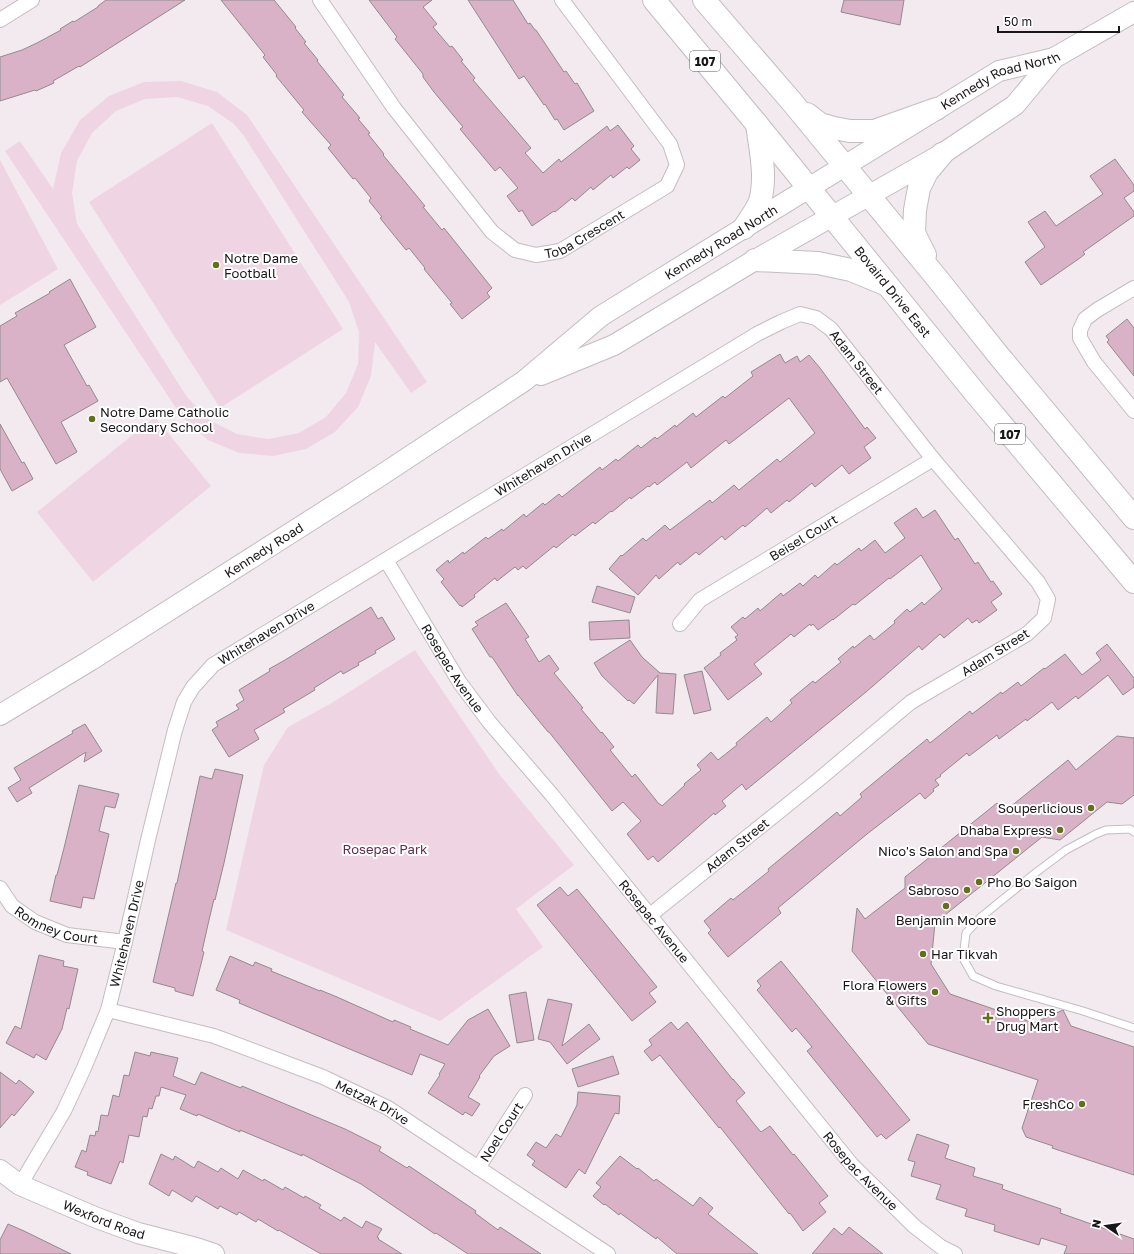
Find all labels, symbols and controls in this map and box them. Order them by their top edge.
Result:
scale bar [998,8,1119,34]
text: 50 m [1004,14,1032,29]
street label: Kennedy Road North [937,48,1063,113]
road number: 107 [690,51,720,71]
street label: Kennedy Road North [661,201,780,283]
street label: Toba Crescent [543,206,627,261]
street label: Bovaird Drive East [851,243,935,341]
place label: Notre Dame Football [224,250,298,281]
marker: Notre Dame Football [211,260,221,270]
street label: Adam Street [827,327,887,397]
place label: Notre Dame Catholic Secondary School [100,404,229,435]
marker: Notre Dame Catholic Secondary School [87,414,97,424]
road number: 107 [995,424,1025,444]
street label: Whitehaven Drive [492,429,594,500]
street label: Beisel Court [766,511,840,564]
street label: Kennedy Road [221,519,306,581]
street label: Whitehaven Drive [215,597,317,668]
street label: Rosepac Avenue [418,621,487,716]
street label: Adam Street [958,625,1032,679]
place label: Souperlicious [998,800,1083,816]
marker: Souperlicious [1086,803,1096,813]
street label: Adam Street [702,815,772,875]
place label: Dhaba Express [960,822,1052,838]
marker: Dhaba Express [1055,825,1065,835]
park label: Rosepac Park [343,841,428,857]
place label: Nico's Salon and Spa [878,843,1008,859]
marker: Nico's Salon and Spa [1011,846,1021,856]
place label: Pho Bo Saigon [987,874,1077,890]
street label: Rosepac Avenue [616,876,693,966]
marker: Pho Bo Saigon [974,877,984,887]
street label: Whitehaven Drive [106,878,147,989]
place label: Sabroso [908,882,959,898]
marker: Sabroso [962,885,972,895]
marker: Benjamin Moore [941,901,951,911]
street label: Romney Court [11,902,99,947]
place label: Benjamin Moore [896,912,996,928]
place label: Har Tikvah [931,946,998,962]
marker: Har Tikvah [918,949,928,959]
place label: Flora Flowers & Gifts [843,977,927,1008]
marker: Flora Flowers & Gifts [930,987,940,997]
place label: Shoppers Drug Mart [996,1003,1058,1034]
marker: Shoppers Drug Mart [983,1013,993,1023]
street label: Metzak Drive [333,1076,412,1128]
place label: FreshCo [1022,1096,1074,1112]
street label: Noel Court [476,1099,526,1165]
marker: FreshCo [1077,1099,1087,1109]
street label: Rosepac Avenue [820,1128,901,1214]
street label: Wexford Road [61,1196,147,1243]
north arrow [1086,1206,1126,1246]
text: N [1088,1218,1103,1229]

